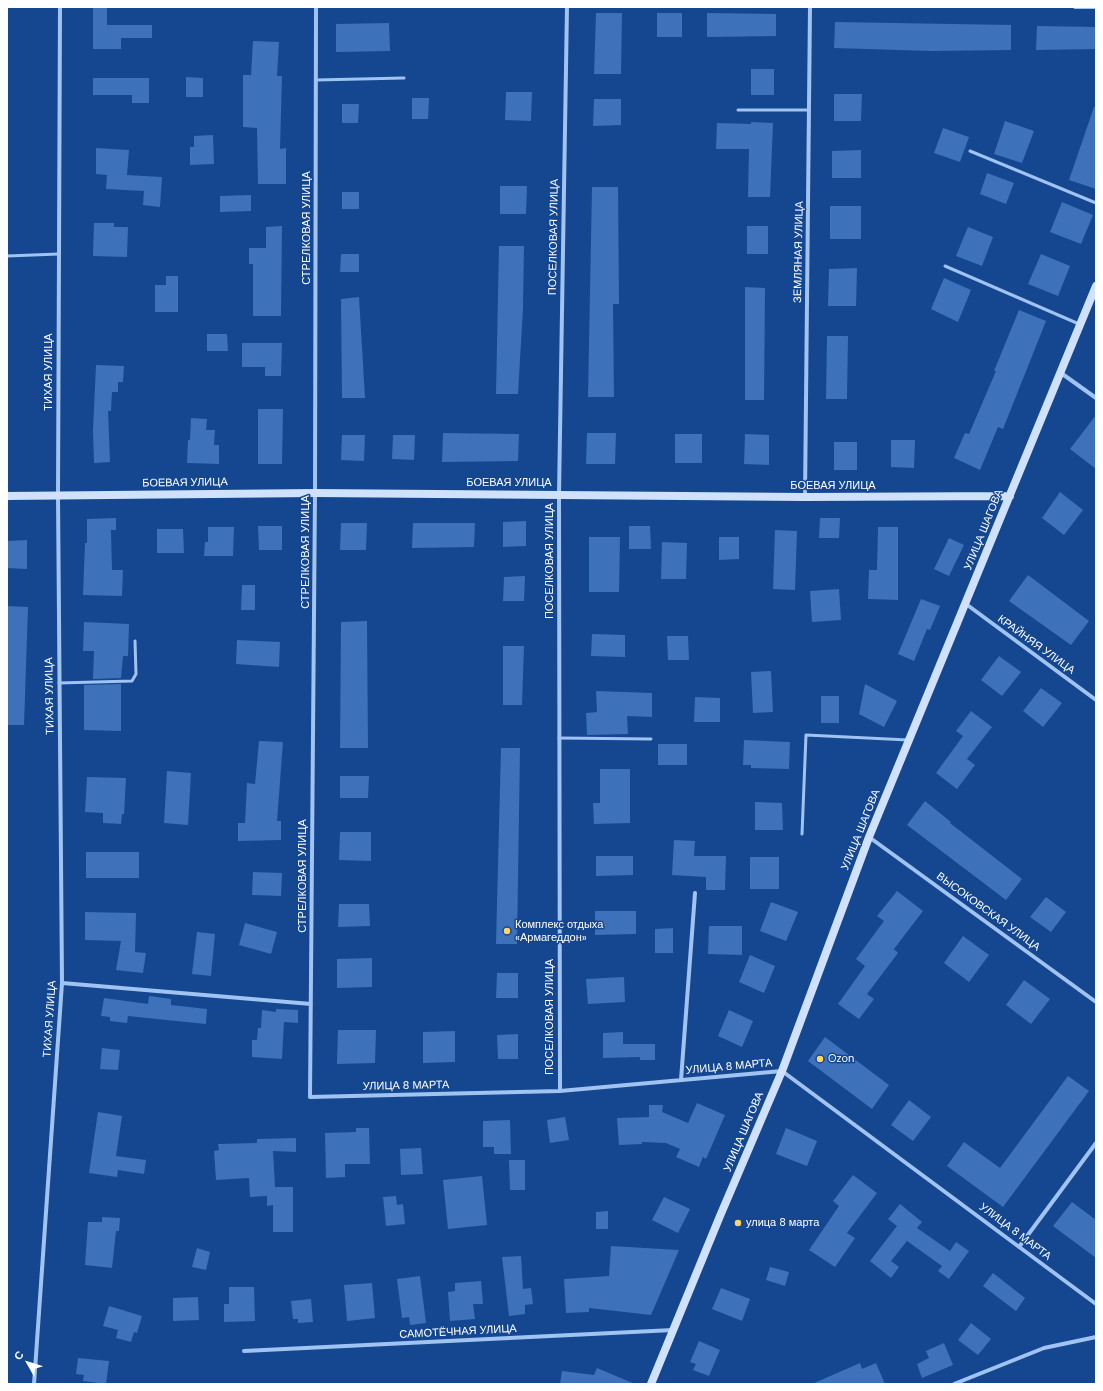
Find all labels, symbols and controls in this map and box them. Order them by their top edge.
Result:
street label: СТРЕЛКОВАЯ УЛИЦА [300,171,314,285]
street label: ПОСЕЛКОВАЯ УЛИЦА [546,179,562,295]
street label: ЗЕМЛЯНАЯ УЛИЦА [792,201,806,303]
street label: ТИХАЯ УЛИЦА [42,333,56,411]
street label: БОЕВАЯ УЛИЦА [142,476,228,490]
street label: БОЕВАЯ УЛИЦА [466,476,552,490]
street label: БОЕВАЯ УЛИЦА [790,479,876,493]
street label: УЛИЦА ШАГОВА [962,488,1006,572]
street label: СТРЕЛКОВАЯ УЛИЦА [299,495,313,609]
street label: ПОСЕЛКОВАЯ УЛИЦА [543,503,557,619]
street label: КРАЙНЯЯ УЛИЦА [995,613,1077,677]
street label: ТИХАЯ УЛИЦА [43,657,57,735]
street label: УЛИЦА ШАГОВА [839,788,883,872]
street label: СТРЕЛКОВАЯ УЛИЦА [296,819,310,933]
street label: ВЫСОКОВСКАЯ УЛИЦА [934,870,1042,954]
place label: Комплекс отдыха «Армагеддон» [515,918,603,944]
marker: Комплекс отдыха «Армагеддон» [502,926,512,936]
street label: ПОСЕЛКОВАЯ УЛИЦА [543,959,557,1075]
street label: ТИХАЯ УЛИЦА [41,980,59,1058]
place label: Ozon [828,1052,854,1066]
marker: Ozon [815,1054,825,1064]
street label: УЛИЦА 8 МАРТА [685,1057,773,1077]
street label: УЛИЦА 8 МАРТА [362,1079,450,1093]
street label: УЛИЦА ШАГОВА [721,1090,767,1174]
street label: УЛИЦА 8 МАРТА [976,1201,1054,1263]
place label: улица 8 марта [746,1216,819,1230]
marker: улица 8 марта [733,1218,743,1228]
street label: САМОТЁЧНАЯ УЛИЦА [399,1322,517,1342]
north arrow [8,1343,48,1383]
text: С [11,1348,27,1363]

